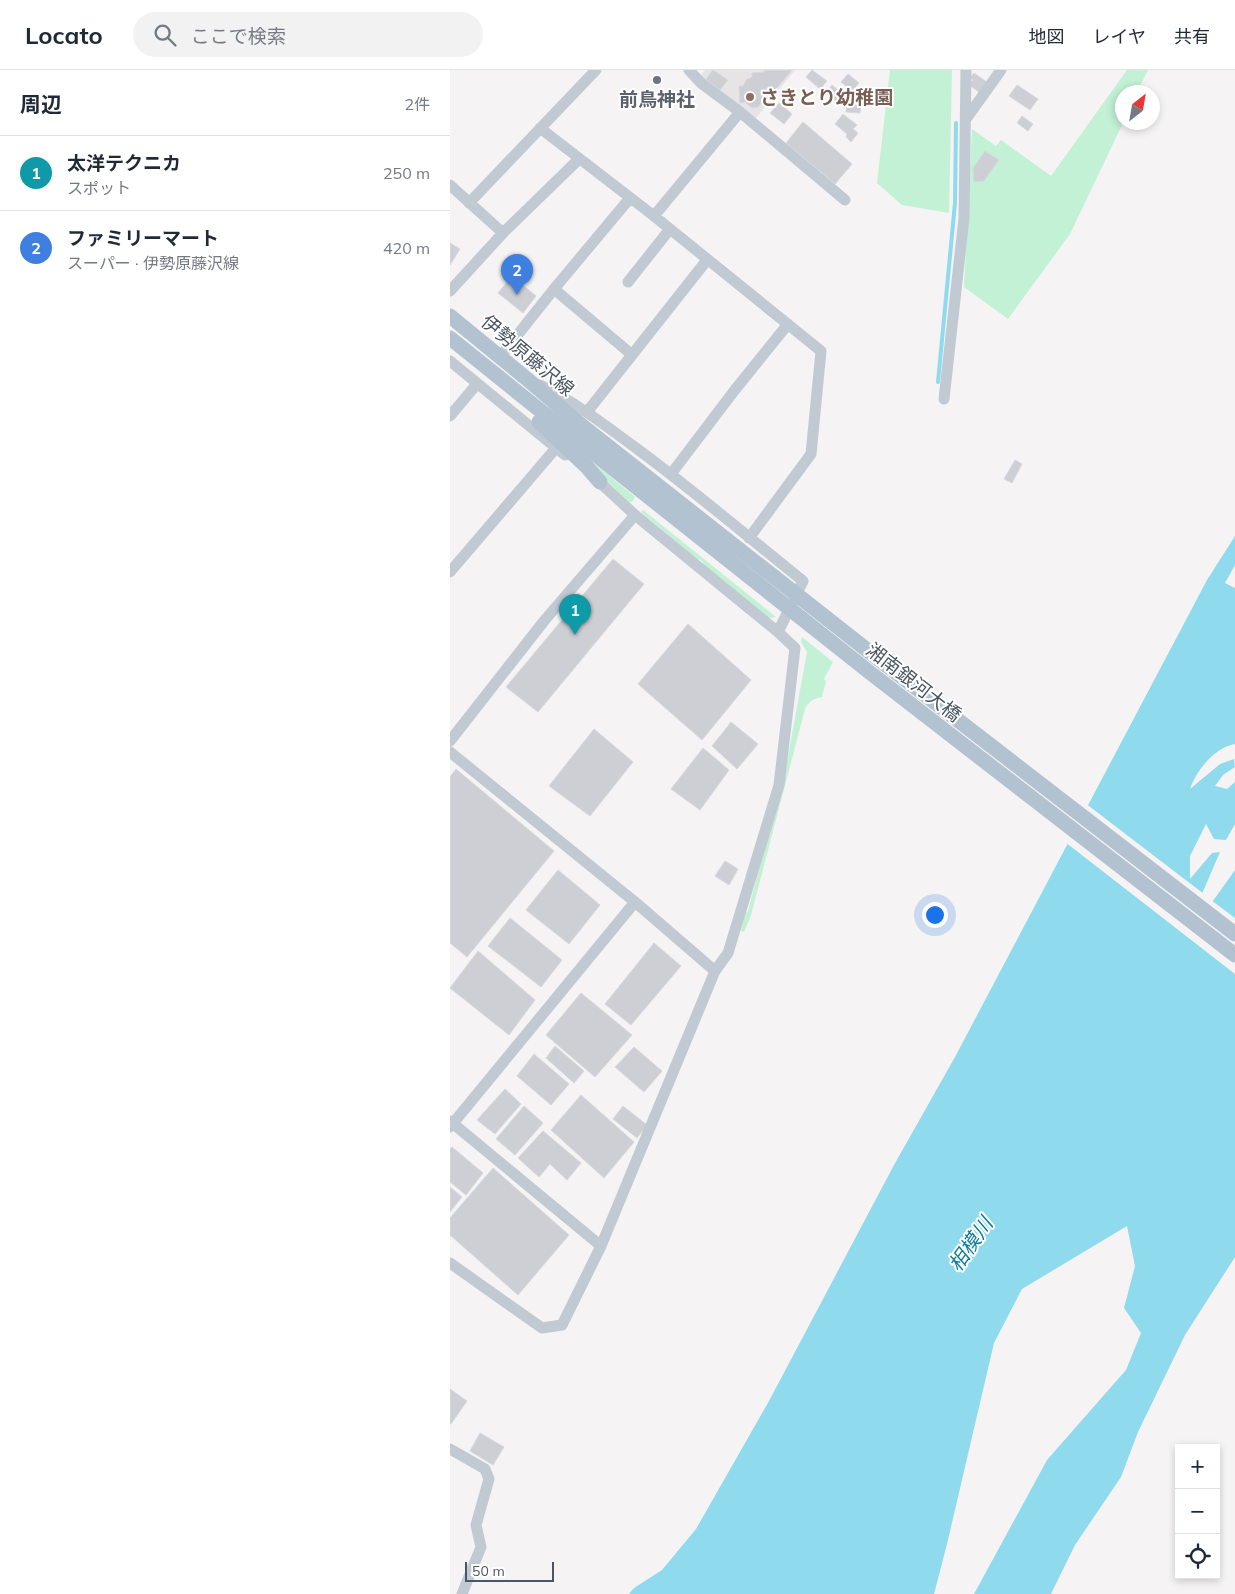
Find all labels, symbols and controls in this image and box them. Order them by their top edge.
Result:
search box [133,12,483,57]
text: Locato [25,20,103,50]
icon: search [151,21,179,49]
text: ここで検索 [191,24,286,48]
text: 地図 [1029,25,1065,48]
text: レイヤ [1093,25,1146,48]
text: 共有 [1174,25,1210,48]
marker: 前鳥神社 [651,74,663,86]
place label: さきとり幼稚園 [760,85,893,109]
north arrow [1115,85,1160,130]
place label: 前鳥神社 [619,87,695,111]
text: 周辺 [20,91,62,117]
marker: さきとり幼稚園 [744,91,756,103]
text: 2件 [404,94,430,114]
text: 太洋テクニカ [67,151,181,175]
text: 1 [31,163,41,183]
text: 250 m [383,163,430,183]
text: スポット [67,178,131,198]
text: ファミリーマート [67,226,219,250]
text: 2 [31,238,41,258]
text: 420 m [383,238,430,258]
text: スーパー · 伊勢原藤沢線 [67,253,239,273]
pin: 2 [501,254,533,295]
street label: 伊勢原藤沢線 [477,309,579,401]
pin: 1 [559,594,591,635]
street label: 湘南銀河大橋 [862,637,966,727]
your location [922,902,948,928]
water label: 相模川 [943,1211,999,1276]
map controls [1175,1444,1220,1579]
button: + [1175,1444,1220,1489]
button: − [1175,1489,1220,1534]
button: locate [1175,1534,1220,1579]
scale bar [465,1559,554,1582]
text: 50 m [472,1562,505,1580]

